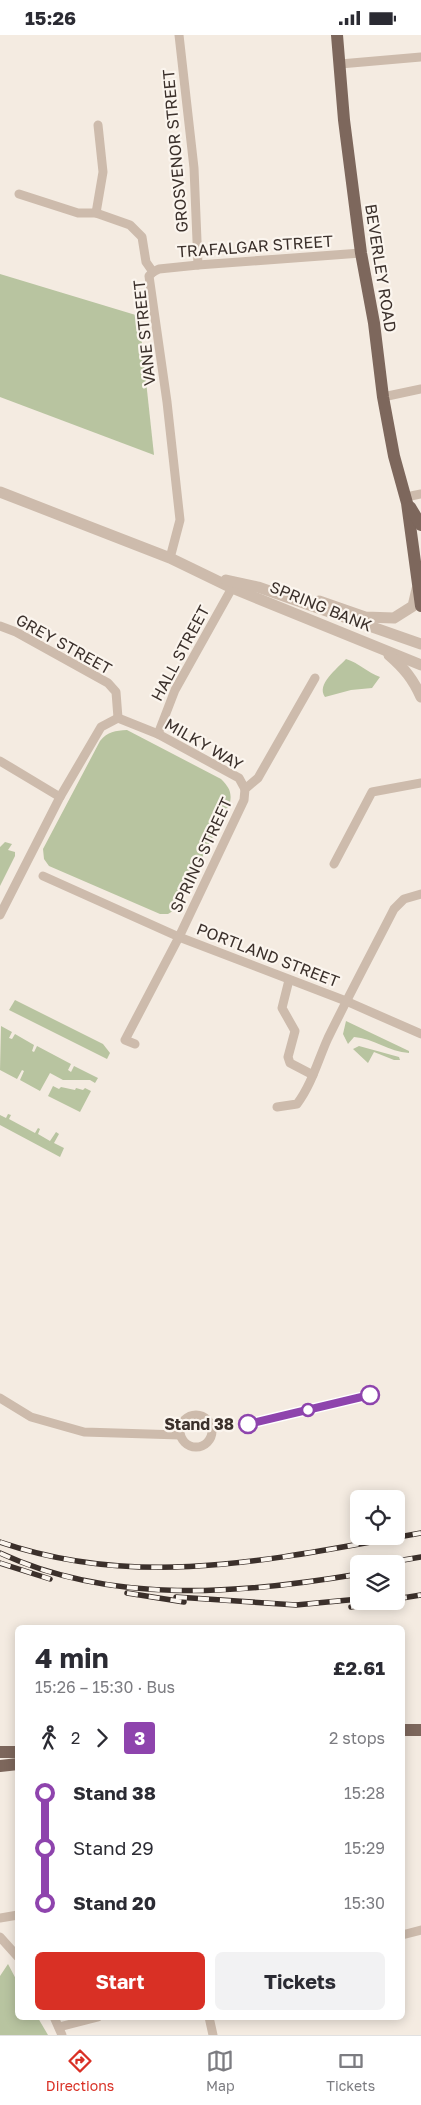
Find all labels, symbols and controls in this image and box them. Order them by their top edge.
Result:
text: 15:26 [25,6,76,29]
street label: GROSVENOR STREET [158,68,192,233]
street label: BEVERLEY ROAD [361,202,401,334]
street label: TRAFALGAR STREET [176,231,334,261]
street label: VANE STREET [128,279,160,387]
street label: SPRING BANK [267,576,375,636]
street label: HALL STREET [146,602,214,704]
street label: GREY STREET [12,609,116,679]
street label: MILKY WAY [161,714,247,775]
street label: SPRING STREET [166,794,236,916]
street label: PORTLAND STREET [194,919,342,991]
unlabelled marker [360,1385,380,1405]
unlabelled marker [301,1403,315,1417]
place label: Stand 38 [164,1414,234,1434]
marker: Stand 38 [238,1414,258,1434]
map controls [350,1490,405,1610]
button: locate [350,1490,405,1545]
button: layers [350,1555,405,1610]
text: 4 min [35,1641,109,1674]
text: £2.61 [333,1656,385,1679]
text: 15:26 – 15:30 · Bus [35,1677,175,1697]
icon: walk [35,1724,63,1752]
icon: forward [88,1724,116,1752]
text: 3 [134,1727,145,1749]
text: 2 [71,1728,80,1748]
text: 2 stops [329,1728,385,1748]
text: Stand 38 [73,1781,156,1804]
text: 15:28 [344,1783,385,1803]
text: Stand 29 [73,1836,154,1859]
text: 15:29 [344,1838,385,1858]
text: Stand 20 [73,1891,156,1914]
text: 15:30 [344,1893,385,1913]
button: Start [35,1952,205,2010]
button: Tickets [215,1952,385,2010]
tab: Directions [46,2047,114,2094]
tab: Map [206,2047,235,2094]
tab: Tickets [326,2047,375,2094]

